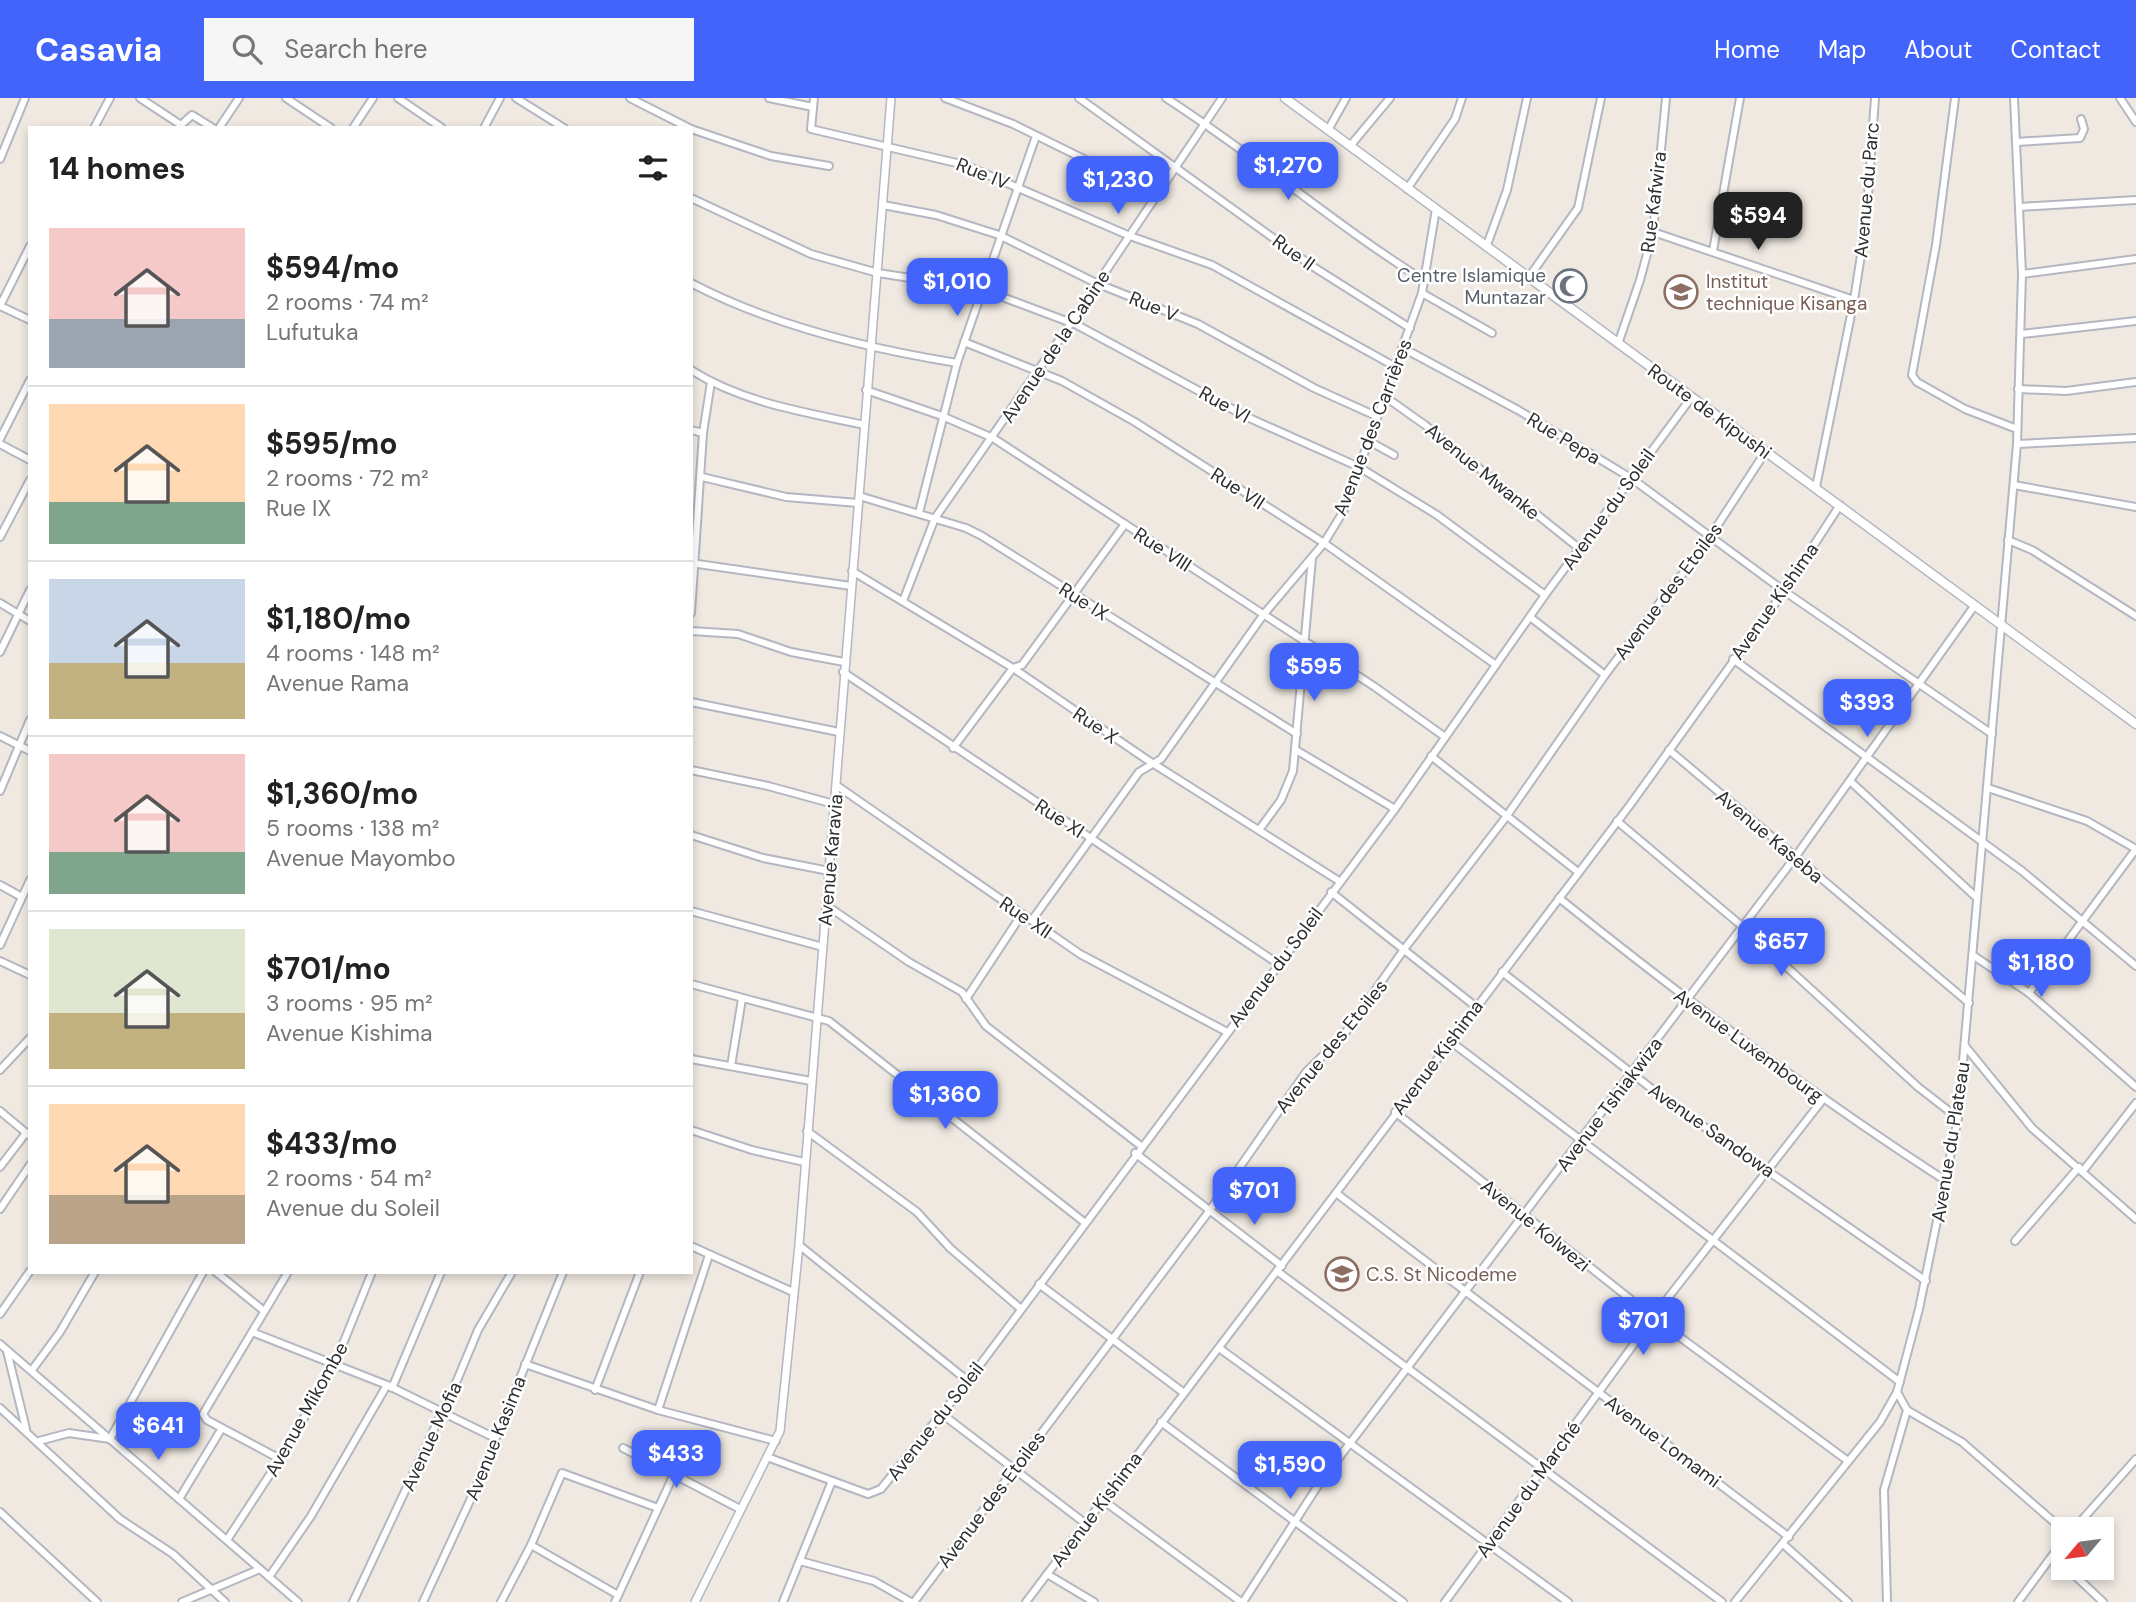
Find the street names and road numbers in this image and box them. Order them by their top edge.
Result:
street label: Avenue du Parc [1848,121,1885,259]
street label: Rue Kafwira [1635,150,1672,254]
street label: Rue IV [953,152,1013,195]
street label: Rue II [1267,229,1320,276]
street label: Avenue de la Cabine [995,265,1116,428]
street label: Rue V [1126,285,1182,328]
street label: Avenue des Carrières [1327,335,1418,519]
street label: Route de Kipushi [1643,358,1777,465]
street label: Rue VI [1195,380,1255,429]
street label: Rue Pepa [1522,407,1605,470]
street label: Avenue Mwanke [1420,417,1545,525]
street label: Avenue du Soleil [1556,444,1661,575]
street label: Rue VII [1206,462,1270,515]
street label: Avenue des Etoiles [1609,518,1728,665]
street label: Rue VIII [1129,521,1196,577]
street label: Avenue Kishima [1725,538,1824,665]
street label: Rue IX [1054,577,1113,626]
street label: Rue X [1068,701,1123,750]
street label: Avenue Kaseba [1711,784,1829,889]
street label: Avenue Karavia [812,793,849,927]
street label: Rue XI [1030,793,1089,844]
street label: Rue XII [995,891,1057,944]
street label: Avenue du Soleil [1222,902,1329,1032]
street label: Avenue des Etoiles [1270,974,1393,1118]
street label: Avenue Luxembourg [1669,983,1829,1108]
street label: Avenue Kishima [1386,995,1489,1120]
street label: Avenue Tshiakwiza [1551,1032,1668,1177]
street label: Avenue du Plateau [1925,1060,1976,1224]
street label: Avenue Sandowa [1643,1077,1780,1183]
street label: Avenue Kolwezi [1476,1174,1596,1277]
street label: Avenue Mikombe [259,1338,354,1481]
street label: Avenue du Soleil [881,1357,989,1486]
street label: Avenue Kasima [459,1372,532,1504]
street label: Avenue Mofia [395,1377,468,1495]
street label: Avenue Lomami [1600,1390,1726,1493]
street label: Avenue du Marché [1470,1416,1586,1563]
street label: Avenue des Etoiles [932,1426,1051,1573]
street label: Avenue Kishima [1045,1447,1148,1572]

